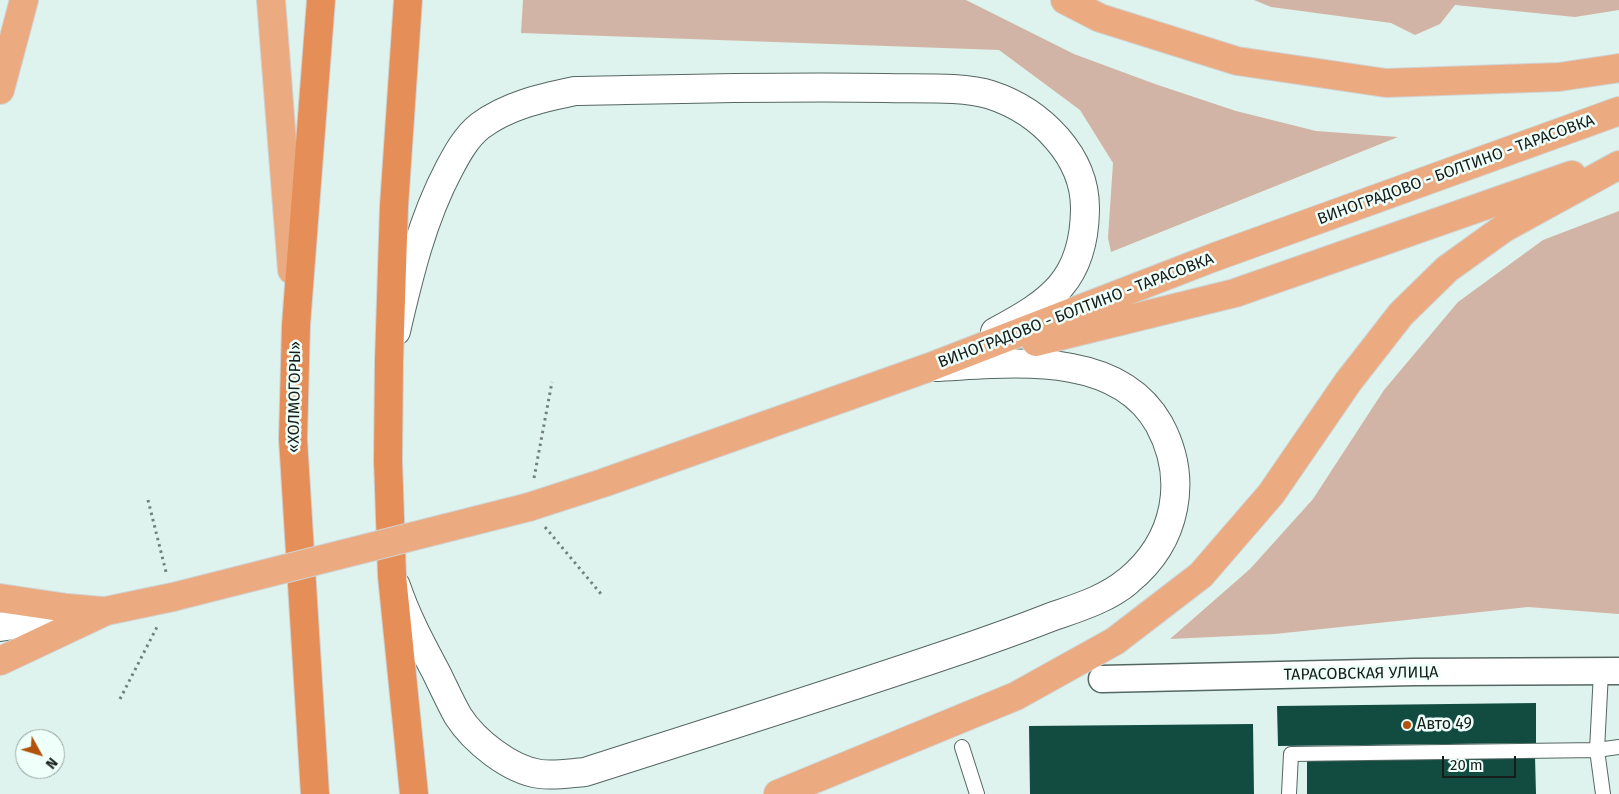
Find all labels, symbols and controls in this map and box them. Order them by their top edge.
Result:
street label: ВИНОГРАДОВО - БОЛТИНО - ТАРАСОВКА [1315,111,1597,229]
street label: ВИНОГРАДОВО - БОЛТИНО - ТАРАСОВКА [936,249,1216,373]
street label: «ХОЛМОГОРЫ» [284,341,306,453]
street label: ТАРАСОВСКАЯ УЛИЦА [1284,663,1438,685]
place label: Авто 49 [1417,715,1472,735]
marker: Авто 49 [1401,719,1413,731]
north arrow [15,729,65,779]
scale bar [1444,746,1518,778]
text: N [42,754,61,772]
text: 20 m [1450,756,1483,774]

